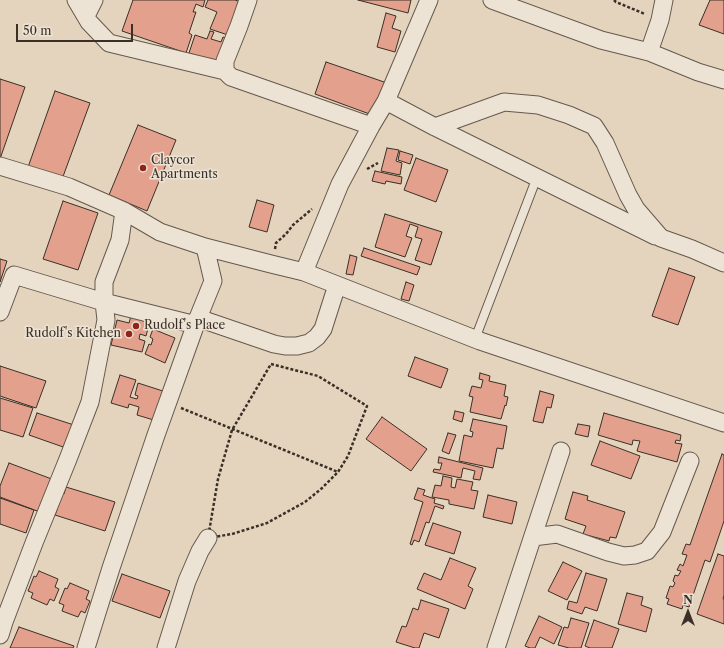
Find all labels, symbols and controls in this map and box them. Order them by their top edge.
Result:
scale bar [18,16,135,42]
text: 50 m [23,23,52,38]
place label: Claycor Apartments [151,154,218,182]
marker: Claycor Apartments [138,163,148,173]
place label: Rudolf's Place [144,319,225,333]
marker: Rudolf's Place [131,321,141,331]
place label: Rudolf's Kitchen [25,327,121,341]
marker: Rudolf's Kitchen [124,329,134,339]
north arrow [668,592,708,632]
text: N [683,593,693,607]

